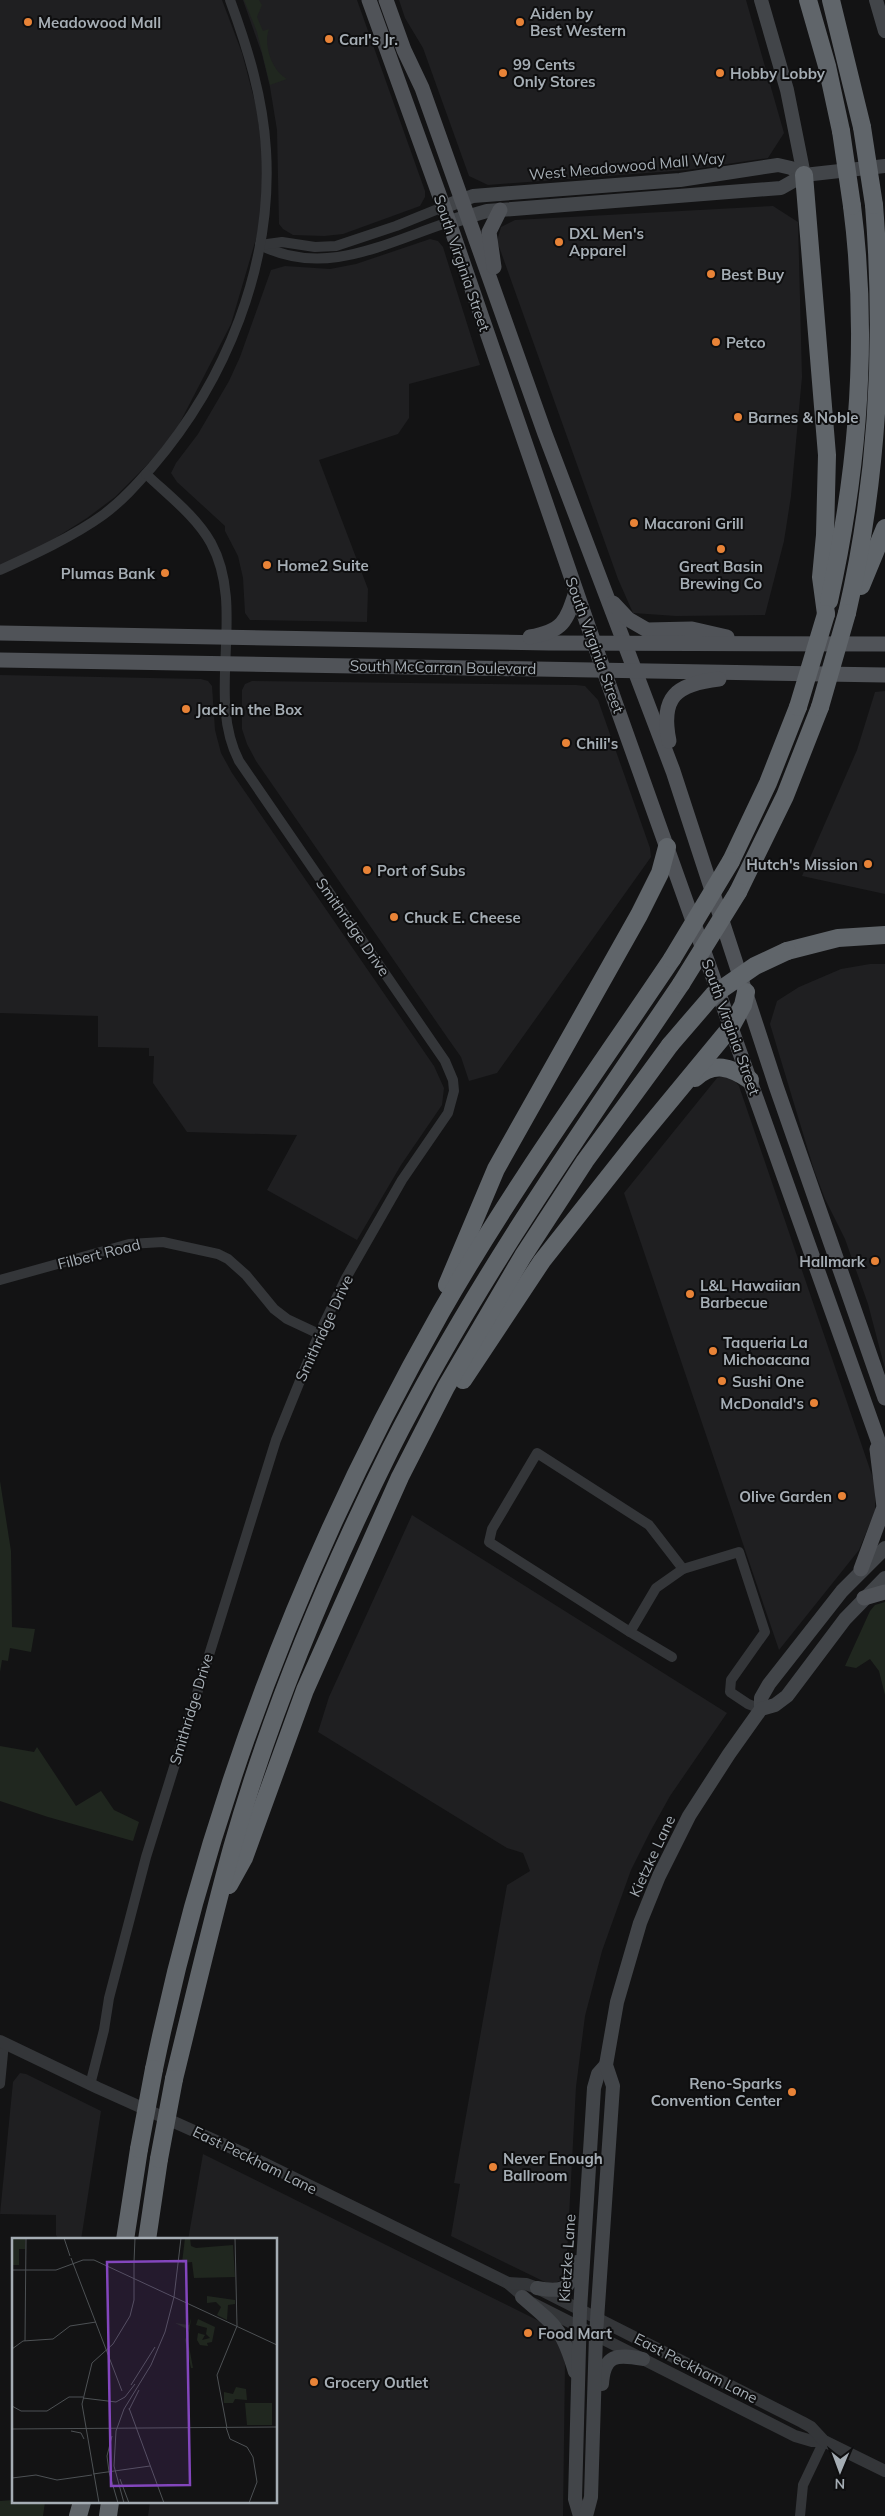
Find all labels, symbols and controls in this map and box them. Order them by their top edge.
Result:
place label: Aiden by Best Western [530,4,626,40]
place label: Meadowood Mall [38,13,161,32]
marker: Meadowood Mall [22,16,34,28]
marker: Aiden by Best Western [514,16,526,28]
place label: Carl's Jr. [339,30,398,49]
marker: Carl's Jr. [323,33,335,45]
place label: 99 Cents Only Stores [513,55,596,91]
place label: Hobby Lobby [730,64,826,83]
marker: 99 Cents Only Stores [497,67,509,79]
marker: Hobby Lobby [714,67,726,79]
street label: West Meadowood Mall Way [528,148,726,184]
street label: South Virginia Street [430,192,494,334]
place label: DXL Men's Apparel [569,224,644,260]
marker: DXL Men's Apparel [553,236,565,248]
place label: Best Buy [721,265,785,284]
marker: Best Buy [705,268,717,280]
place label: Petco [726,333,766,352]
marker: Petco [710,336,722,348]
place label: Barnes & Noble [748,408,859,427]
marker: Barnes & Noble [732,411,744,423]
place label: Macaroni Grill [644,514,744,533]
marker: Macaroni Grill [628,517,640,529]
marker: Great Basin Brewing Co [715,543,727,555]
place label: Home2 Suite [277,556,369,575]
place label: Great Basin Brewing Co [679,557,763,593]
marker: Home2 Suite [261,559,273,571]
place label: Plumas Bank [61,564,156,583]
marker: Plumas Bank [159,567,171,579]
street label: South Virginia Street [562,574,628,716]
street label: South McCarran Boulevard [350,656,536,678]
place label: Jack in the Box [196,700,303,719]
marker: Jack in the Box [180,703,192,715]
place label: Chili's [576,734,618,753]
marker: Chili's [560,737,572,749]
place label: Hutch's Mission [746,855,858,874]
marker: Hutch's Mission [862,858,874,870]
place label: Port of Subs [377,861,465,880]
marker: Port of Subs [361,864,373,876]
street label: Smithridge Drive [312,874,394,980]
place label: Chuck E. Cheese [404,908,521,927]
marker: Chuck E. Cheese [388,911,400,923]
street label: South Virginia Street [698,956,764,1098]
street label: Filbert Road [56,1235,142,1273]
place label: Hallmark [799,1252,866,1271]
marker: Hallmark [869,1255,881,1267]
street label: Smithridge Drive [291,1272,357,1384]
place label: L&L Hawaiian Barbecue [700,1276,801,1312]
marker: L&L Hawaiian Barbecue [684,1288,696,1300]
place label: Taqueria La Michoacana [723,1333,810,1369]
marker: Taqueria La Michoacana [707,1345,719,1357]
place label: Sushi One [732,1372,804,1391]
marker: Sushi One [716,1375,728,1387]
place label: McDonald's [720,1394,804,1413]
marker: McDonald's [808,1397,820,1409]
place label: Olive Garden [739,1487,832,1506]
marker: Olive Garden [836,1490,848,1502]
street label: Smithridge Drive [165,1651,217,1767]
street label: Kietzke Lane [625,1812,679,1900]
place label: Reno-Sparks Convention Center [651,2074,782,2110]
marker: Reno-Sparks Convention Center [786,2086,798,2098]
street label: East Peckham Lane [190,2122,320,2198]
place label: Never Enough Ballroom [503,2149,603,2185]
marker: Never Enough Ballroom [487,2161,499,2173]
street label: Kietzke Lane [554,2213,580,2303]
inset map [12,2238,278,2504]
place label: Food Mart [538,2324,612,2343]
marker: Food Mart [522,2327,534,2339]
street label: East Peckham Lane [631,2329,761,2407]
place label: Grocery Outlet [324,2373,429,2392]
marker: Grocery Outlet [308,2376,320,2388]
north arrow [815,2446,865,2496]
text: N [834,2475,845,2493]

